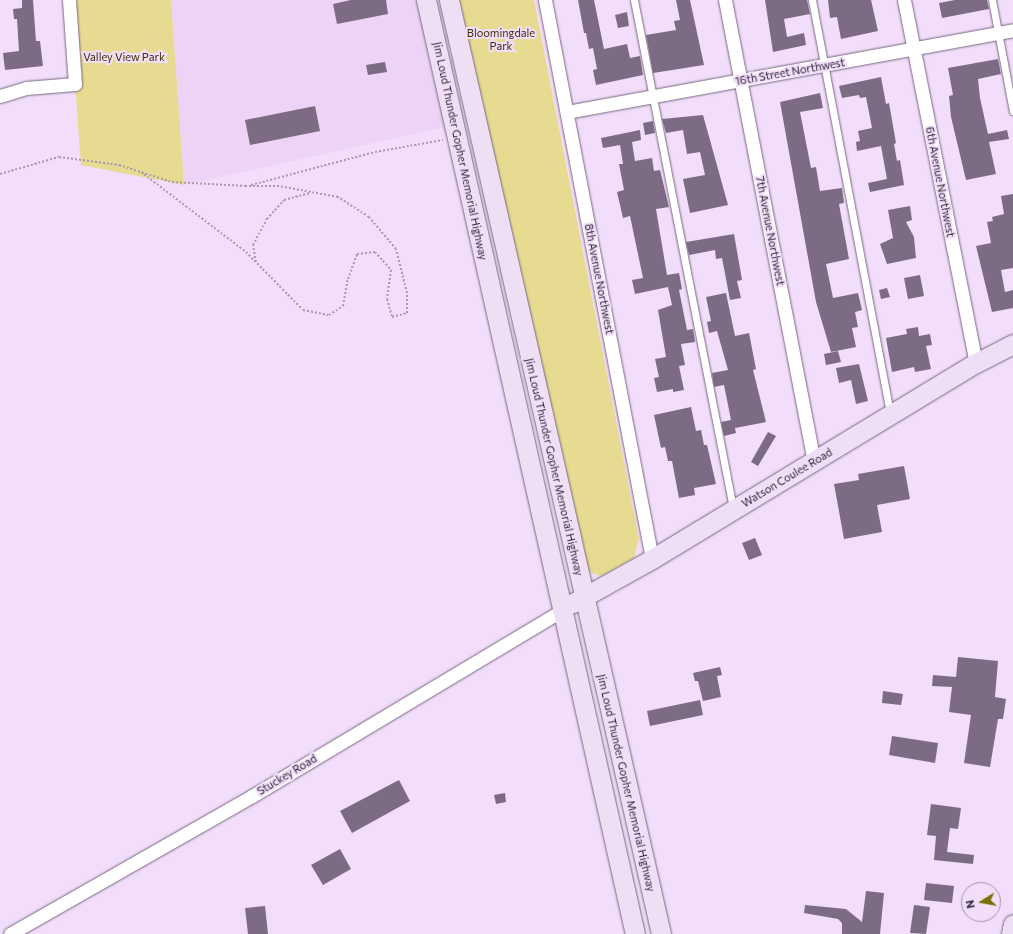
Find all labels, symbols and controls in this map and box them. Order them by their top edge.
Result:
park label: Bloomingdale Park [467,27,535,53]
street label: Jim Loud Thunder Gopher Memorial Highway [430,41,490,261]
park label: Valley View Park [83,50,165,64]
street label: 16th Street Northwest [734,56,846,88]
street label: 6th Avenue Northwest [923,126,957,238]
street label: 7th Avenue Northwest [753,175,787,287]
street label: 8th Avenue Northwest [582,223,616,335]
street label: Jim Loud Thunder Gopher Memorial Highway [522,357,586,577]
street label: Watson Coulee Road [739,446,835,510]
street label: Jim Loud Thunder Gopher Memorial Highway [594,673,658,893]
street label: Stuckey Road [255,752,319,798]
north arrow [961,882,1001,922]
text: N [963,899,977,909]

